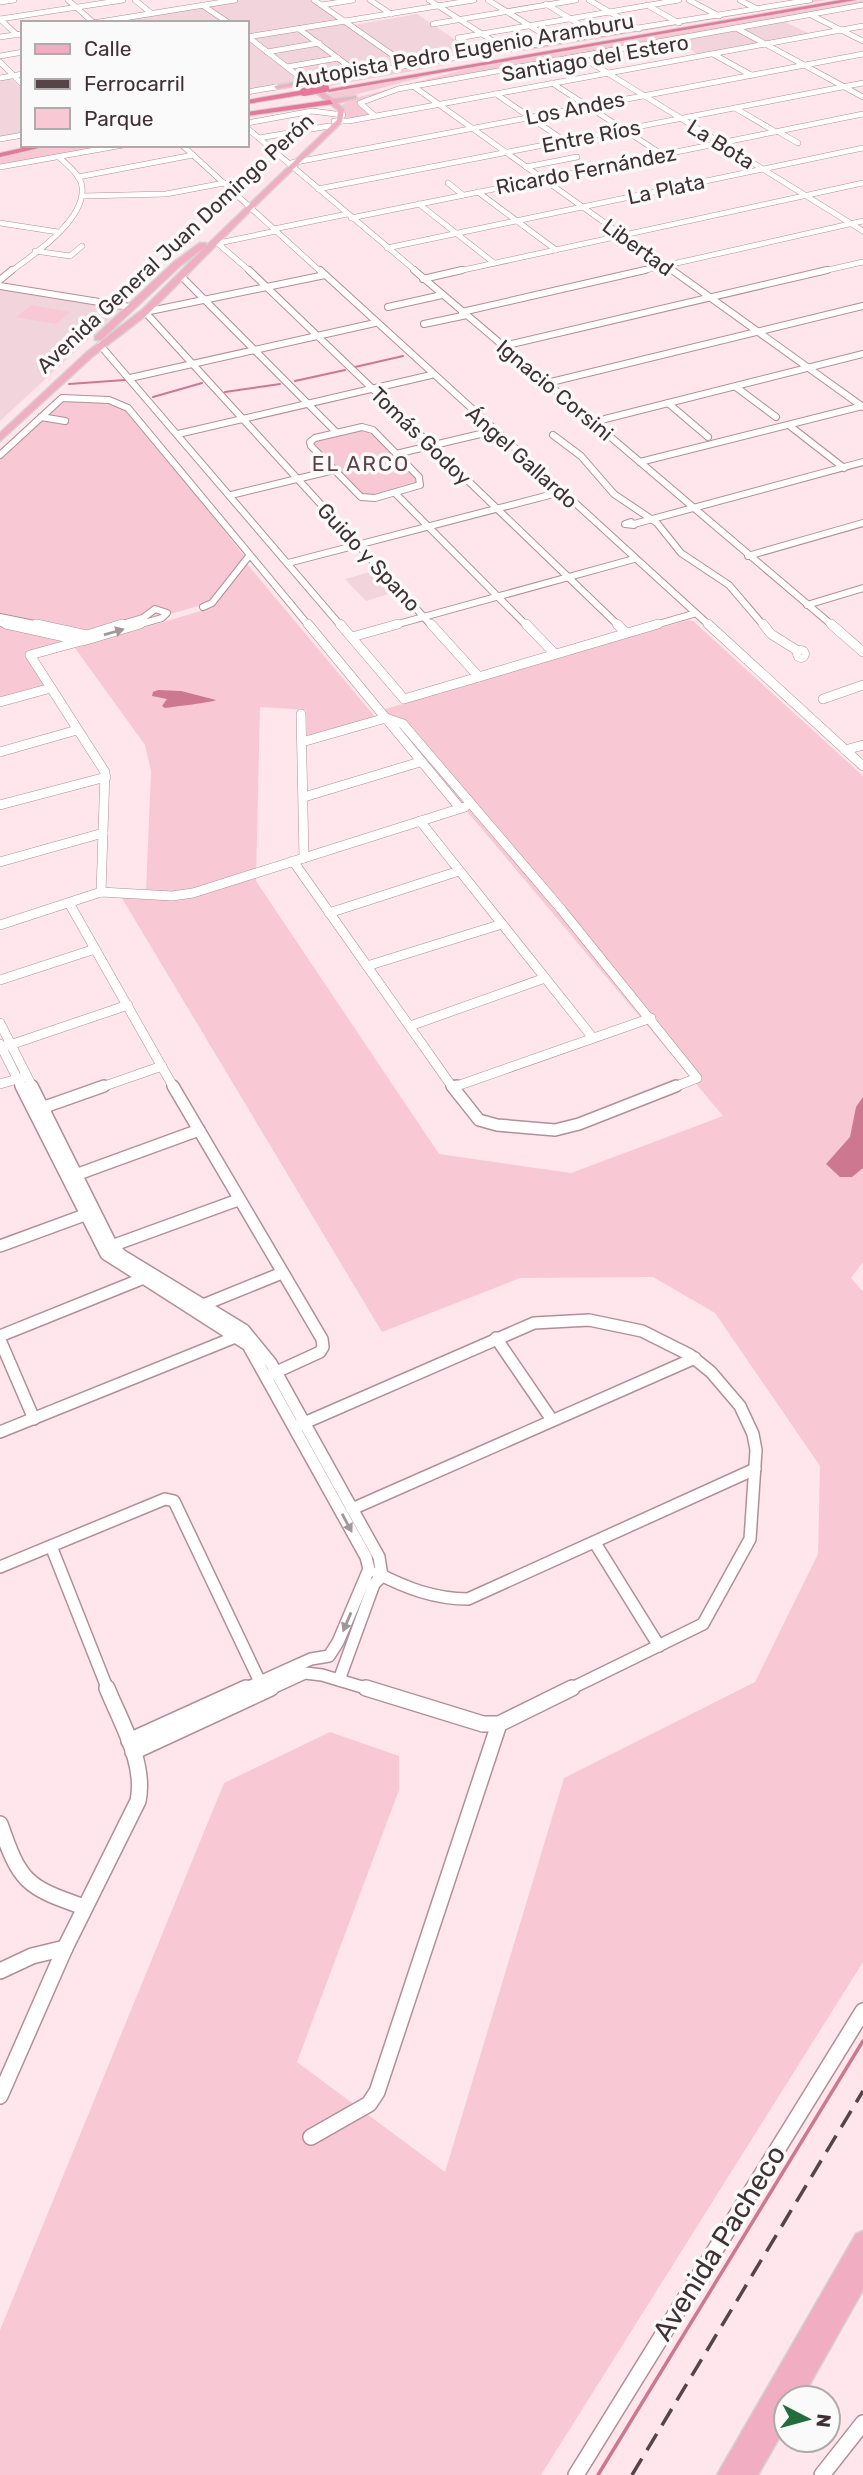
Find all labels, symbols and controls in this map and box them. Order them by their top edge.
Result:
street label: Autopista Pedro Eugenio Aramburu [292,8,636,92]
legend [21,21,248,147]
street label: Santiago del Estero [499,29,691,87]
text: Calle [84,36,132,61]
text: Ferrocarril [84,71,185,96]
street label: Los Andes [523,86,627,130]
text: Parque [84,106,154,131]
street label: Avenida General Juan Domingo Perón [31,108,319,378]
street label: Entre Ríos [540,114,642,158]
street label: La Bota [683,114,759,174]
street label: Ricardo Fernández [494,140,678,200]
street label: La Plata [625,169,707,209]
street label: Libertad [598,213,678,281]
street label: Ignacio Corsini [492,334,618,446]
street label: Tomás Godoy [365,382,477,491]
street label: Ángel Gallardo [461,400,583,514]
district label: EL ARCO [312,451,410,476]
street label: Guido y Spano [312,498,426,616]
one-way arrow [104,626,125,636]
one-way arrow [341,1513,353,1532]
one-way arrow [341,1612,352,1633]
street label: Avenida Pacheco [646,2139,792,2347]
north arrow [772,2384,842,2454]
text: N [811,2413,836,2429]

